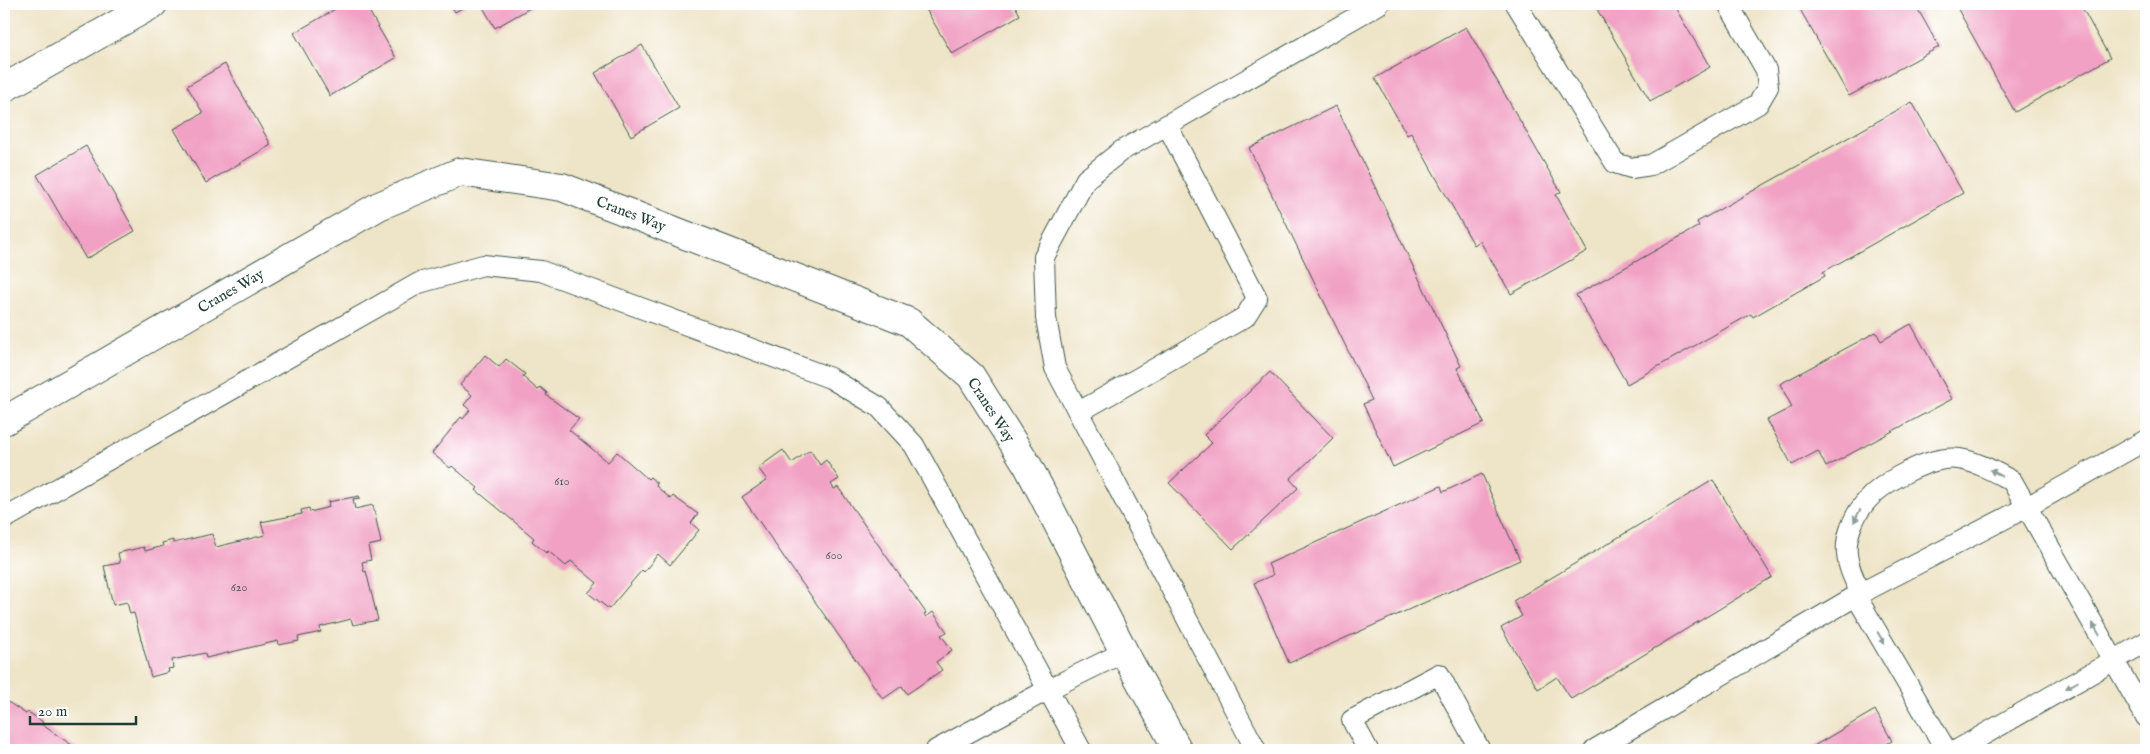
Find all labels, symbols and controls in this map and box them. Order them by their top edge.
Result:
street label: Cranes Way [593,192,669,236]
street label: Cranes Way [195,264,268,318]
street label: Cranes Way [963,374,1019,446]
one-way arrow [1989,469,2003,477]
house number: 610 [554,474,570,489]
one-way arrow [1853,509,1861,524]
house number: 600 [826,548,843,563]
house number: 620 [231,580,247,595]
one-way arrow [2092,622,2101,635]
one-way arrow [1876,632,1885,645]
one-way arrow [2065,681,2080,689]
scale bar [30,694,136,726]
text: 20 m [38,702,68,721]

